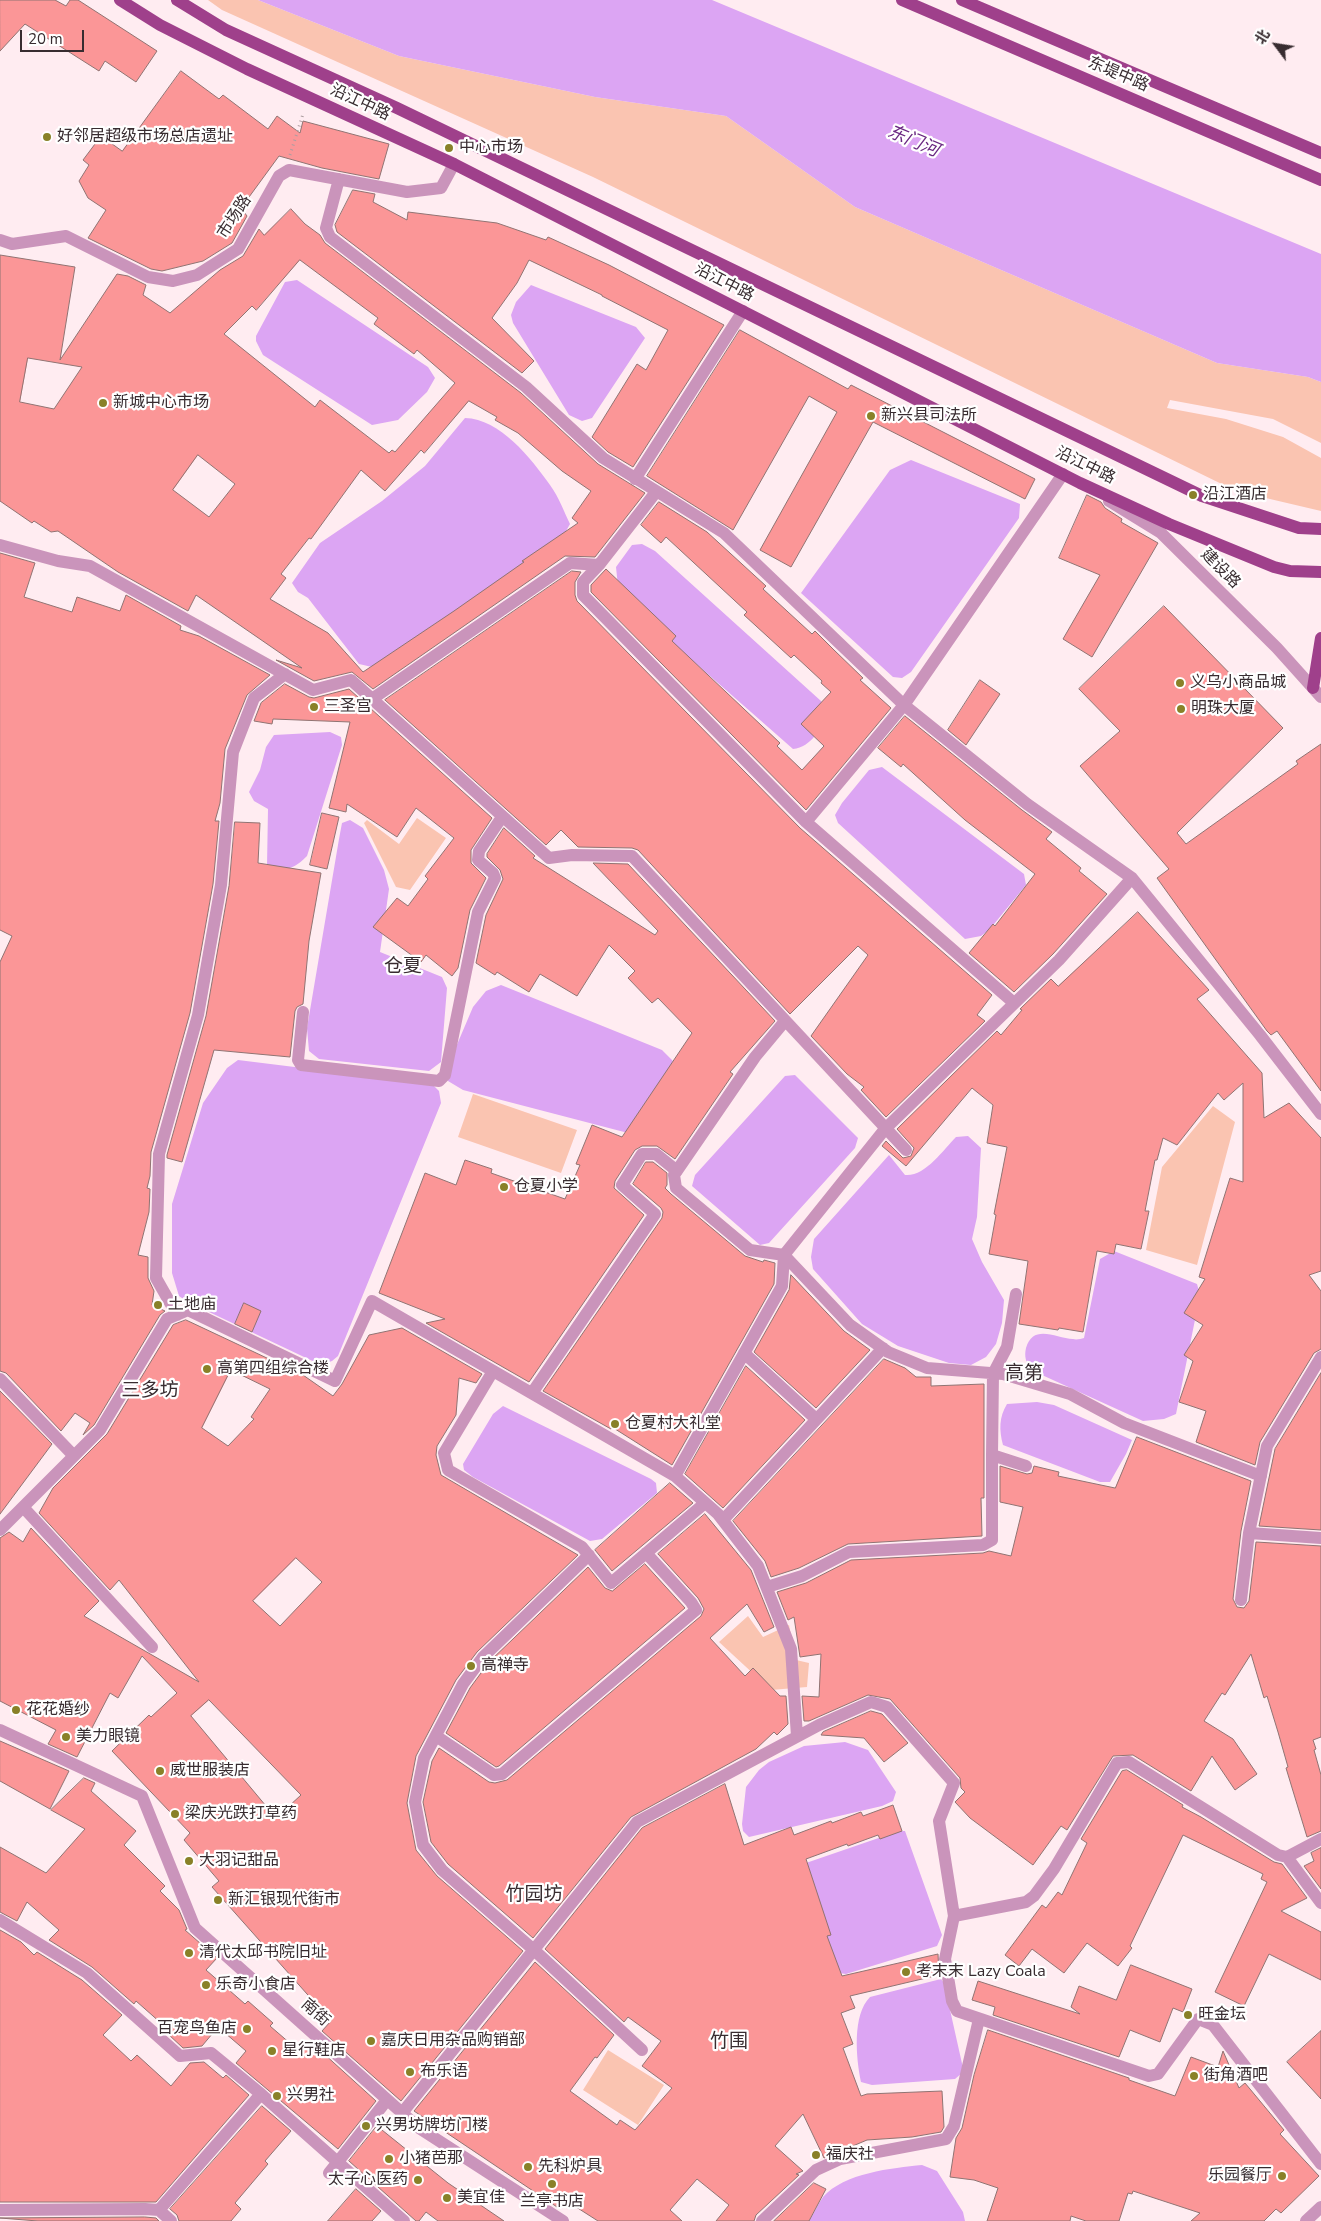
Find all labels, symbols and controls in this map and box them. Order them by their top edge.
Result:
scale bar [22,20,86,52]
north arrow [1251,20,1301,70]
text: 北 [1251,26,1274,48]
text: 20 m [28,29,63,49]
street label: 东堤中路 [1085,54,1151,96]
street label: 沿江中路 [327,81,393,125]
water label: 东门河 [884,122,942,162]
place label: 好邻居超级市场总店遗址 [57,127,233,147]
marker: 好邻居超级市场总店遗址 [41,131,53,143]
place label: 中心市场 [459,138,523,158]
marker: 中心市场 [443,142,455,154]
street label: 市场路 [214,192,256,242]
street label: 沿江中路 [691,260,757,306]
place label: 新城中心市场 [113,393,209,413]
marker: 新城中心市场 [97,397,109,409]
place label: 新兴县司法所 [881,406,977,426]
marker: 新兴县司法所 [865,410,877,422]
street label: 沿江中路 [1052,443,1118,489]
place label: 沿江酒店 [1203,485,1267,505]
marker: 沿江酒店 [1187,489,1199,501]
street label: 建设路 [1196,545,1244,593]
place label: 义乌小商品城 [1190,673,1286,693]
marker: 义乌小商品城 [1174,677,1186,689]
place label: 三圣宫 [324,697,372,717]
place label: 明珠大厦 [1191,699,1255,719]
marker: 三圣宫 [308,701,320,713]
marker: 明珠大厦 [1175,703,1187,715]
district label: 仓夏 [384,956,422,978]
place label: 仓夏小学 [514,1177,578,1197]
marker: 仓夏小学 [498,1181,510,1193]
place label: 土地庙 [168,1295,216,1315]
marker: 土地庙 [152,1299,164,1311]
place label: 高第四组综合楼 [217,1359,329,1379]
marker: 高第四组综合楼 [201,1363,213,1375]
district label: 高第 [1005,1363,1043,1385]
district label: 三多坊 [122,1380,178,1402]
place label: 仓夏村大礼堂 [625,1414,721,1434]
marker: 仓夏村大礼堂 [609,1418,621,1430]
place label: 高禅寺 [481,1656,529,1676]
marker: 高禅寺 [465,1660,477,1672]
place label: 花花婚纱 [26,1700,90,1720]
marker: 花花婚纱 [10,1704,22,1716]
place label: 美力眼镜 [76,1727,140,1747]
marker: 美力眼镜 [60,1731,72,1743]
place label: 威世服装店 [170,1761,250,1781]
marker: 威世服装店 [154,1765,166,1777]
place label: 梁庆光跌打草药 [185,1804,297,1824]
marker: 梁庆光跌打草药 [169,1808,181,1820]
place label: 大羽记甜品 [199,1851,279,1871]
marker: 大羽记甜品 [183,1855,195,1867]
district label: 竹园坊 [506,1884,562,1906]
place label: 新汇银现代街市 [228,1890,340,1910]
marker: 新汇银现代街市 [212,1894,224,1906]
place label: 清代太邱书院旧址 [199,1943,327,1963]
marker: 清代太邱书院旧址 [183,1947,195,1959]
place label: 考末末 Lazy Coala [916,1962,1046,1982]
marker: 考末末 Lazy Coala [900,1966,912,1978]
place label: 乐奇小食店 [216,1975,296,1995]
marker: 乐奇小食店 [200,1979,212,1991]
street label: 南街 [297,1995,333,2031]
place label: 旺金坛 [1198,2005,1246,2025]
marker: 旺金坛 [1182,2009,1194,2021]
place label: 百宠鸟鱼店 [157,2019,237,2039]
marker: 百宠鸟鱼店 [241,2023,253,2035]
place label: 嘉庆日用杂品购销部 [381,2031,525,2051]
district label: 竹围 [710,2031,748,2053]
marker: 嘉庆日用杂品购销部 [365,2035,377,2047]
place label: 星行鞋店 [282,2041,346,2061]
marker: 星行鞋店 [266,2045,278,2057]
place label: 布乐语 [420,2062,468,2082]
marker: 布乐语 [404,2066,416,2078]
place label: 街角酒吧 [1204,2066,1268,2086]
marker: 街角酒吧 [1188,2070,1200,2082]
place label: 兴男社 [287,2086,335,2106]
marker: 兴男社 [271,2090,283,2102]
place label: 兴男坊牌坊门楼 [376,2116,488,2136]
marker: 兴男坊牌坊门楼 [360,2120,372,2132]
place label: 福庆社 [826,2145,874,2165]
place label: 小猪芭那 [399,2149,463,2169]
marker: 福庆社 [810,2149,822,2161]
marker: 小猪芭那 [383,2153,395,2165]
place label: 先科炉具 [538,2157,602,2177]
marker: 先科炉具 [522,2161,534,2173]
place label: 乐园餐厅 [1208,2166,1272,2186]
place label: 太子心医药 [328,2170,408,2190]
marker: 乐园餐厅 [1276,2170,1288,2182]
marker: 太子心医药 [412,2174,424,2186]
marker: 兰亭书店 [546,2178,558,2190]
place label: 美宜佳 [457,2188,505,2208]
marker: 美宜佳 [441,2192,453,2204]
place label: 兰亭书店 [520,2192,584,2212]

